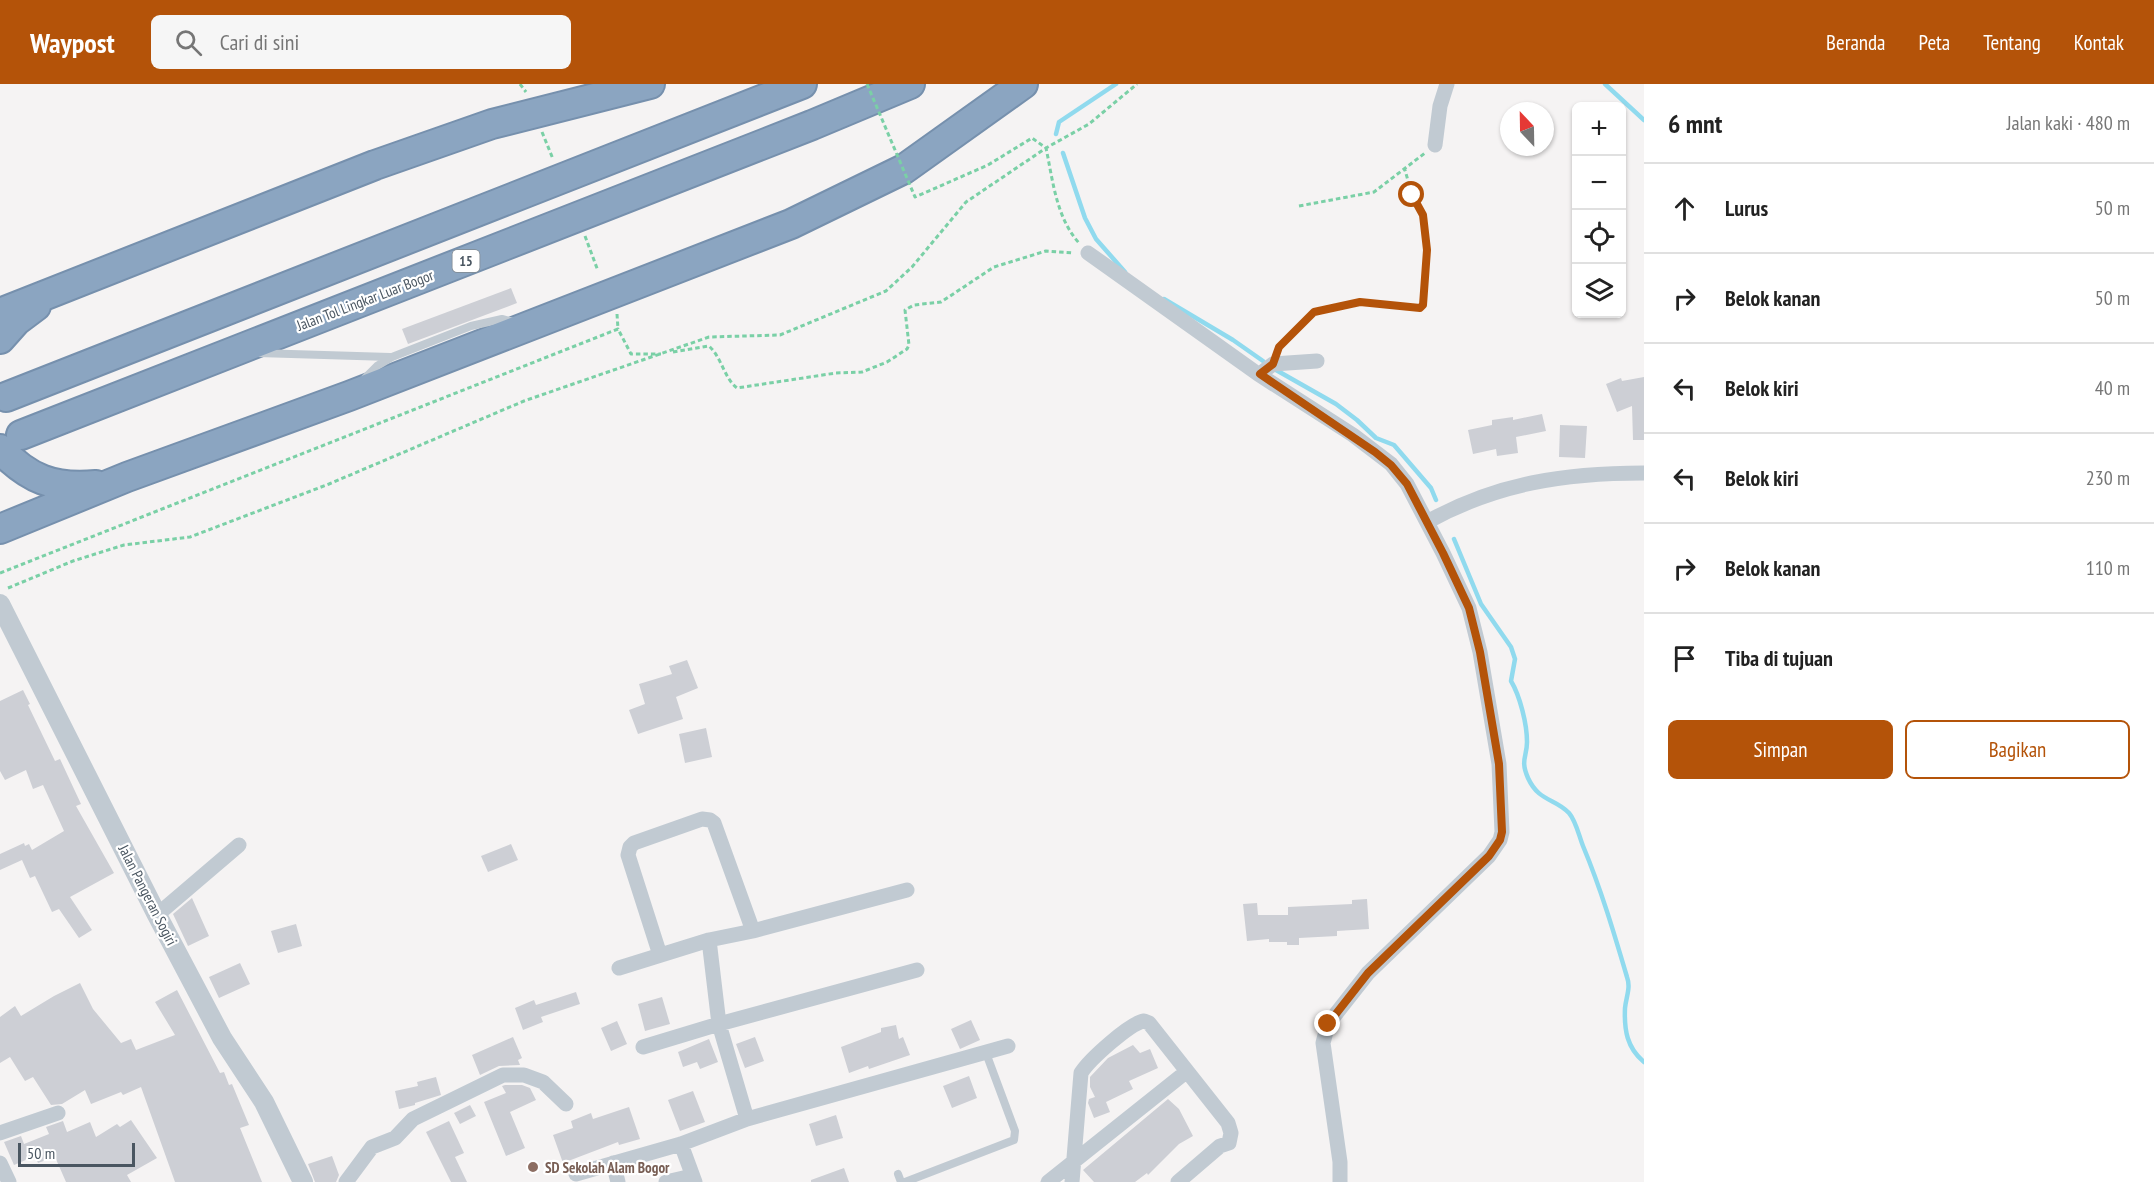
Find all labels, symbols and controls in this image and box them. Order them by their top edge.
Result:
search box [151,15,571,69]
text: Waypost [30,24,115,61]
icon: search [172,26,205,59]
text: Cari di sini [220,28,299,56]
text: Beranda [1826,29,1886,56]
text: Peta [1919,29,1950,56]
text: Tentang [1983,29,2041,56]
text: Kontak [2074,29,2124,56]
north arrow [1500,102,1554,156]
map controls [1572,102,1626,318]
button: + [1572,102,1626,156]
text: 6 mnt [1668,107,1722,140]
text: Jalan kaki · 480 m [2007,110,2130,136]
button: − [1572,156,1626,210]
route start [1398,181,1424,207]
icon: ahead [1668,192,1701,225]
text: Lurus [1725,194,1768,222]
text: 50 m [2095,195,2130,221]
button: locate [1572,210,1626,264]
road number: 15 [452,250,480,272]
button: layers [1572,264,1626,318]
street label: Jalan Tol Lingkar Luar Bogor [293,265,437,335]
icon: right [1668,282,1701,315]
text: Belok kanan [1725,284,1820,312]
text: 50 m [2095,285,2130,311]
icon: left [1668,372,1701,405]
text: Belok kiri [1725,374,1799,402]
text: 40 m [2095,375,2130,401]
icon: left [1668,462,1701,495]
text: Belok kiri [1725,464,1799,492]
text: 230 m [2086,465,2130,491]
icon: right [1668,552,1701,585]
text: Belok kanan [1725,554,1820,582]
text: 110 m [2086,555,2130,581]
icon: arrive [1668,642,1701,675]
text: Tiba di tujuan [1725,644,1833,672]
button: Simpan [1668,720,1893,779]
button: Bagikan [1905,720,2130,779]
street label: Jalan Pangeran Sogiri [114,841,182,948]
route end [1314,1010,1340,1036]
scale bar [18,1140,135,1168]
text: 50 m [27,1143,55,1163]
place label: SD Sekolah Alam Bogor [545,1158,670,1177]
marker: SD Sekolah Alam Bogor [526,1160,540,1174]

